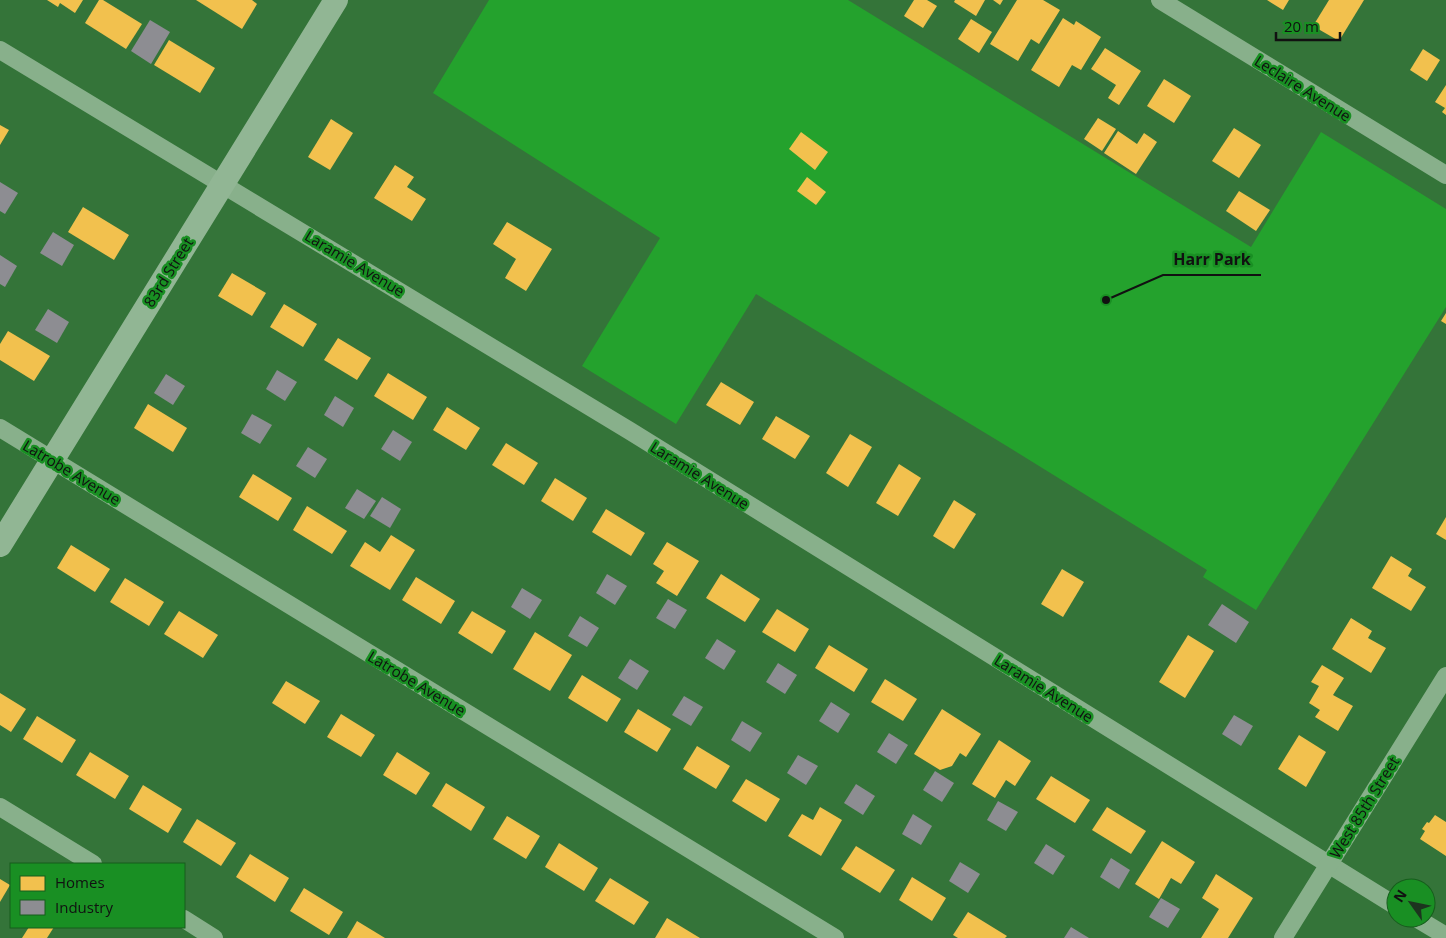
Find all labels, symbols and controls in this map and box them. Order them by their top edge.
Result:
scale bar [1276,10,1340,42]
text: 20 m [1284,16,1319,36]
street label: Leclaire Avenue [1251,50,1355,126]
street label: Laramie Avenue [301,225,409,301]
street label: 83rd Street [139,234,197,310]
callout: Harr Park [1163,244,1261,275]
text: Harr Park [1173,248,1251,270]
street label: Latrobe Avenue [20,435,124,509]
street label: Laramie Avenue [647,437,753,513]
street label: Latrobe Avenue [365,646,469,720]
street label: Laramie Avenue [991,650,1097,726]
street label: West 85th Street [1325,752,1403,862]
legend [10,863,185,928]
text: Homes [55,872,105,892]
north arrow [1386,878,1436,928]
text: N [1389,886,1411,906]
text: Industry [55,897,113,917]

